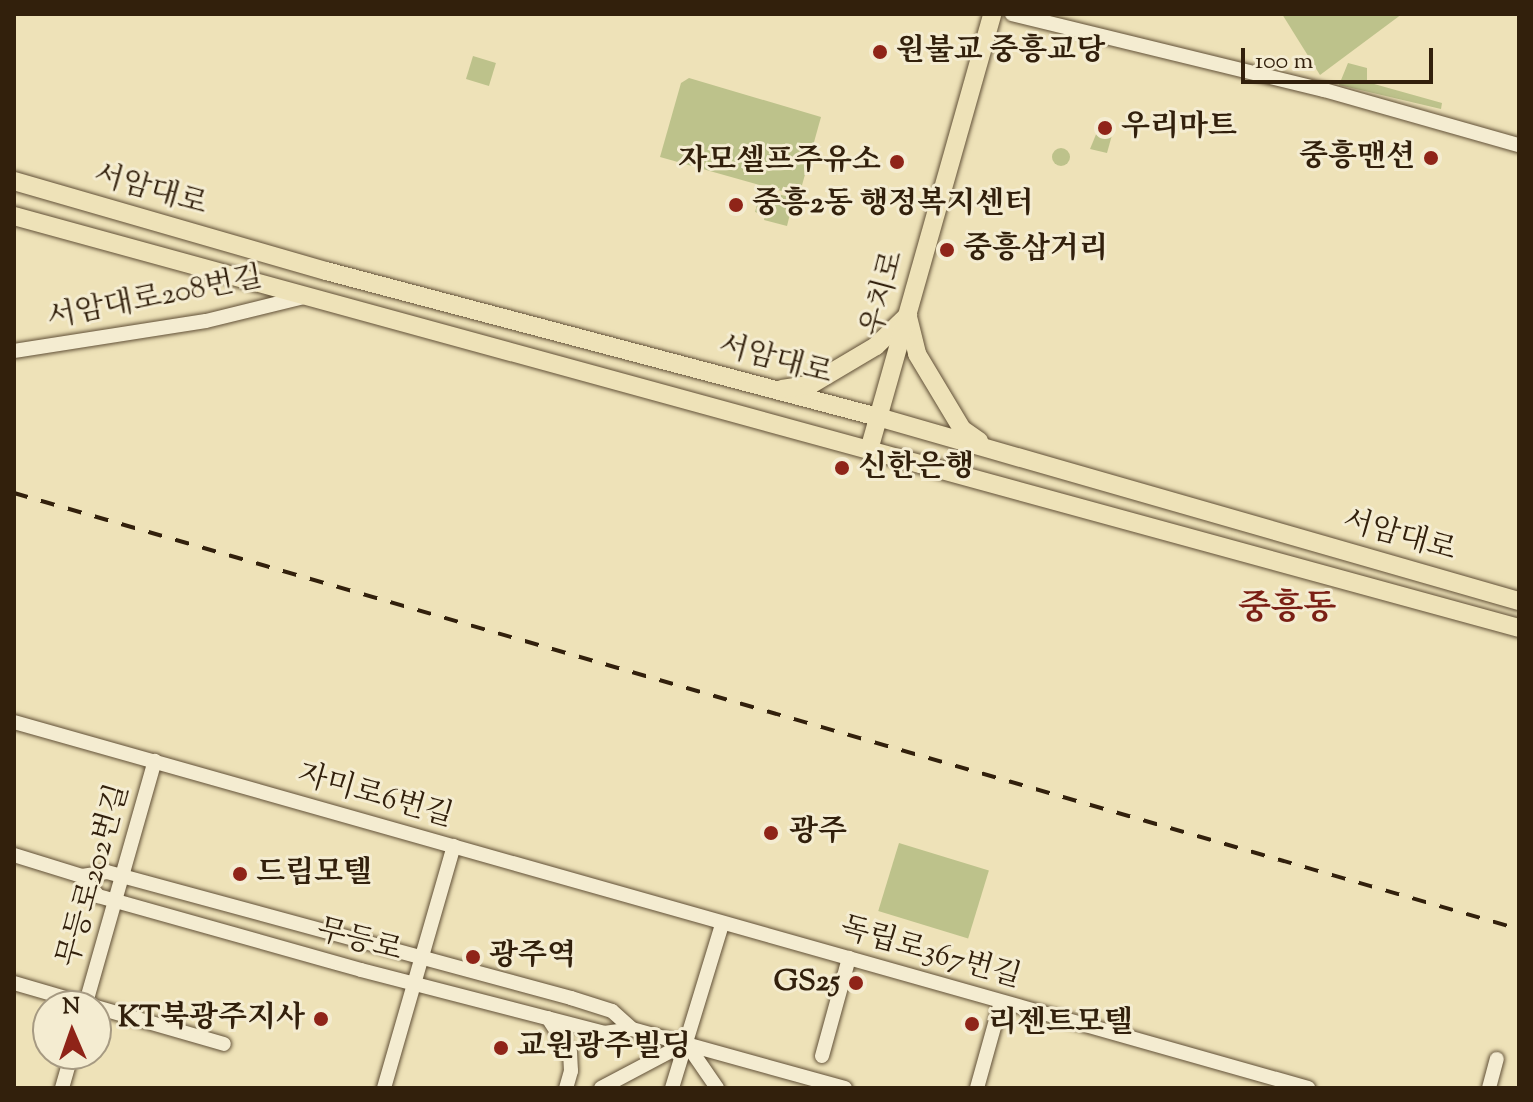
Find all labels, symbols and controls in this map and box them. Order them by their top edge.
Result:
scale bar [1245,32,1437,82]
place label: 원불교 중흥교당 [896,34,1105,70]
marker: 원불교 중흥교당 [871,43,889,61]
text: 100 m [1255,45,1313,79]
place label: 우리마트 [1121,110,1237,146]
marker: 우리마트 [1096,119,1114,137]
place label: 중흥맨션 [1299,140,1415,176]
place label: 자모셀프주유소 [678,144,881,180]
marker: 중흥맨션 [1422,149,1440,167]
marker: 자모셀프주유소 [888,153,906,171]
street label: 서암대로 [89,158,211,224]
place label: 중흥2동 행정복지센터 [752,187,1033,223]
marker: 중흥2동 행정복지센터 [727,196,745,214]
place label: 중흥삼거리 [963,232,1108,268]
marker: 중흥삼거리 [938,241,956,259]
street label: 우치로 [855,247,913,341]
street label: 서암대로208번길 [44,260,266,338]
street label: 서암대로 [714,329,836,393]
place label: 신한은행 [858,450,974,486]
marker: 신한은행 [833,459,851,477]
street label: 서암대로 [1338,504,1460,570]
district label: 중흥동 [1238,590,1336,630]
street label: 자미로6번길 [293,758,457,836]
street label: 무등로202번길 [52,780,138,972]
place label: 광주 [789,815,847,851]
marker: 광주 [760,822,782,844]
place label: 드림모텔 [256,856,372,892]
marker: 드림모텔 [231,865,249,883]
street label: 독립로367번길 [835,911,1025,997]
street label: 무등로 [312,913,406,971]
place label: 광주역 [489,939,576,975]
marker: 광주역 [464,948,482,966]
place label: GS25 [774,965,840,1001]
marker: GS25 [847,974,865,992]
north arrow [32,990,112,1070]
text: N [62,992,81,1024]
place label: KT북광주지사 [118,1001,305,1037]
place label: 리젠트모텔 [988,1006,1133,1042]
marker: KT북광주지사 [312,1010,330,1028]
marker: 리젠트모텔 [963,1015,981,1033]
place label: 교원광주빌딩 [517,1030,691,1066]
marker: 교원광주빌딩 [492,1039,510,1057]

